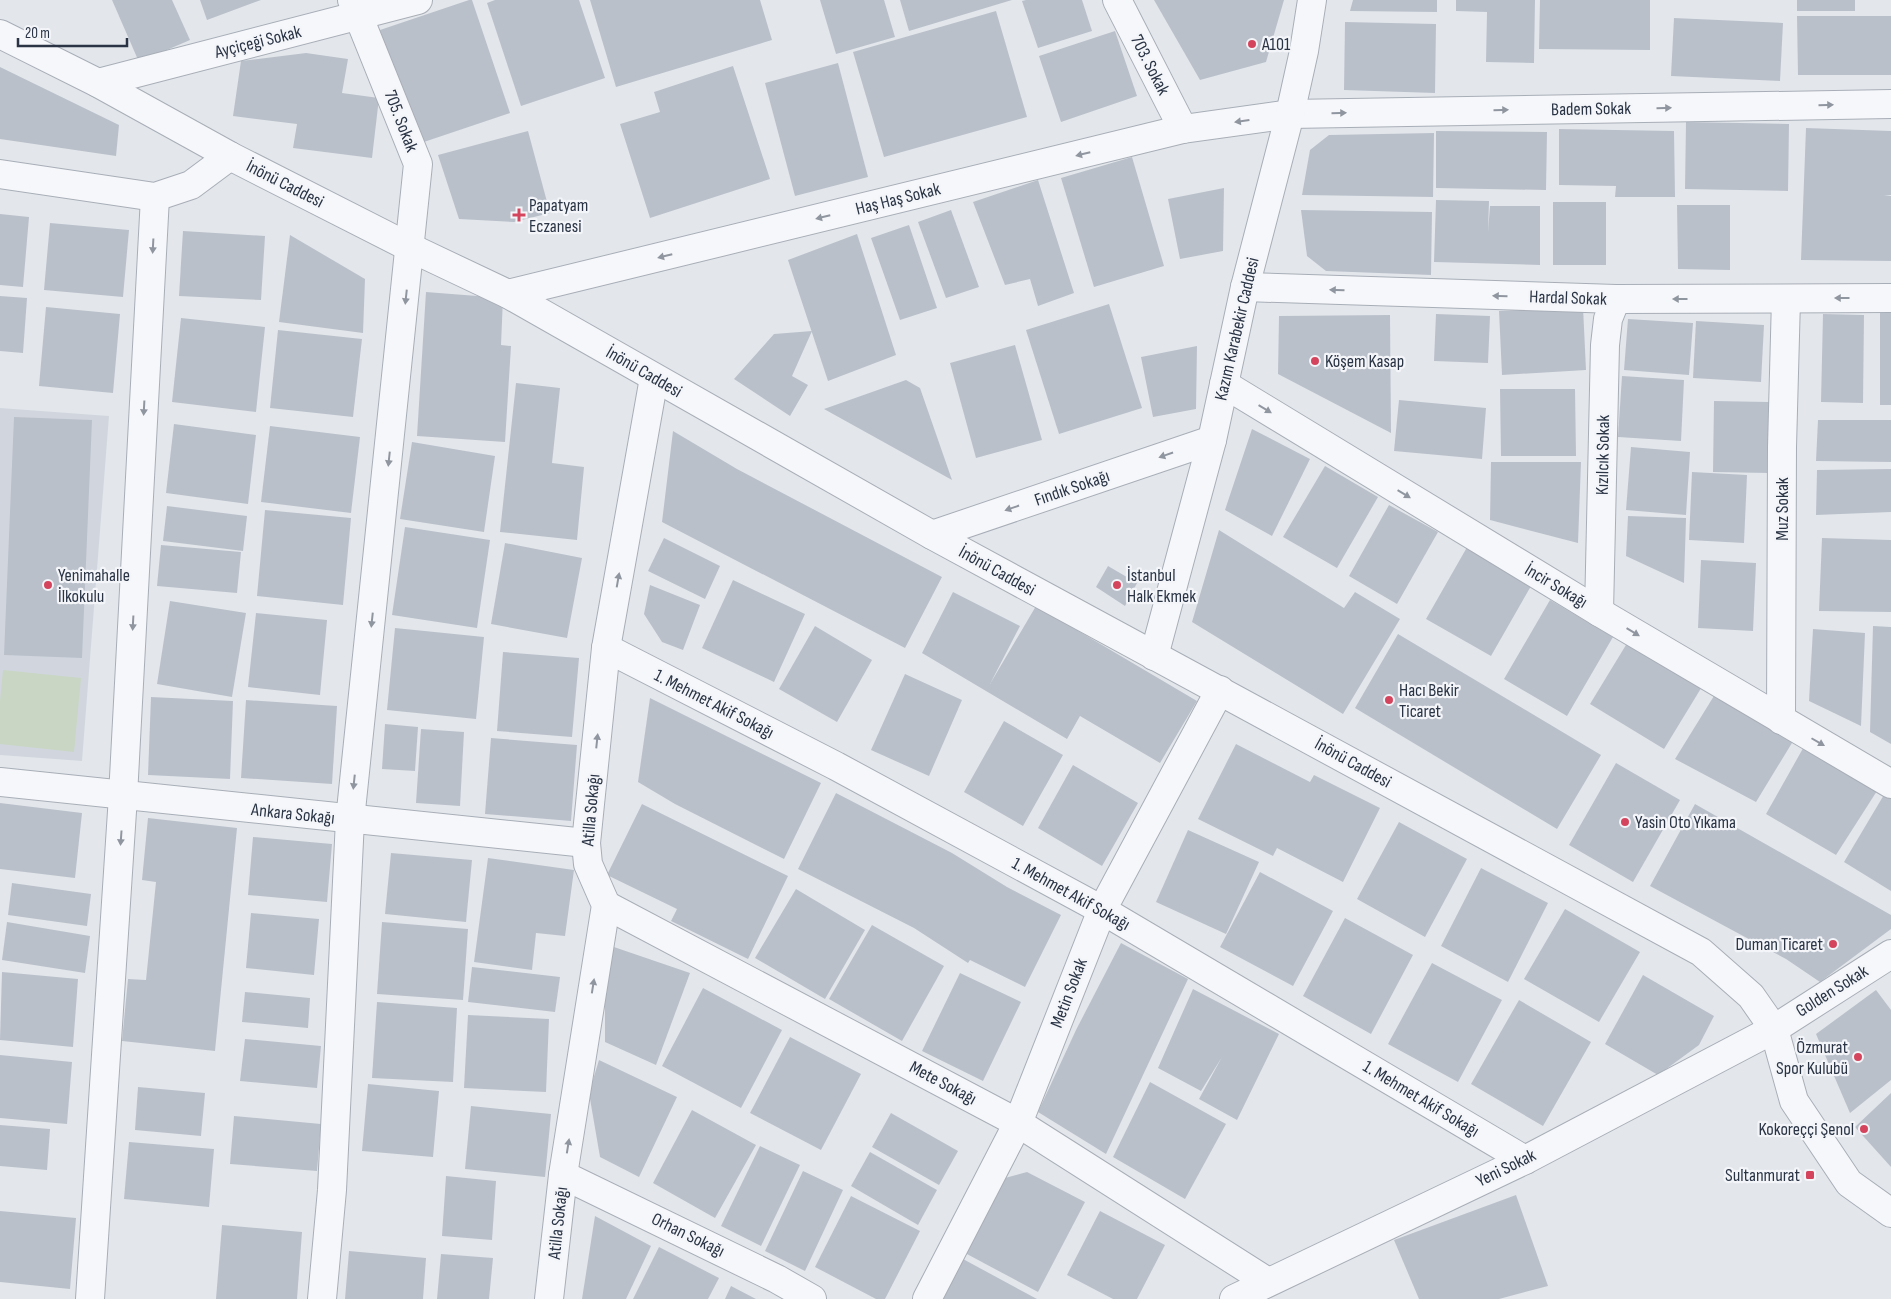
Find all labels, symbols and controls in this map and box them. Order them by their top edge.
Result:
scale bar [18,15,126,47]
street label: Ayçiçeği Sokak [212,21,304,63]
text: 20 m [25,24,50,43]
street label: 703. Sokak [1126,31,1174,99]
place label: A101 [1261,34,1291,55]
marker: A101 [1246,38,1258,50]
street label: 705. Sokak [380,87,422,155]
street label: Badem Sokak [1551,98,1631,120]
one-way arrow [1819,101,1835,109]
one-way arrow [1656,103,1672,111]
one-way arrow [1494,106,1510,114]
one-way arrow [1331,109,1347,117]
one-way arrow [1234,117,1250,125]
one-way arrow [1075,150,1090,158]
street label: İnönü Caddesi [243,156,327,212]
street label: Haş Haş Sokak [853,178,943,220]
place label: Papatyam Eczanesi [529,195,588,237]
marker: Papatyam Eczanesi [513,209,525,221]
one-way arrow [816,213,831,221]
one-way arrow [148,238,156,254]
one-way arrow [658,252,673,260]
street label: Kazım Karabekir Caddesi [1210,255,1264,403]
one-way arrow [1329,286,1345,294]
street label: Hardal Sokak [1529,286,1607,310]
one-way arrow [402,289,410,305]
one-way arrow [1492,291,1508,299]
one-way arrow [1834,294,1850,302]
one-way arrow [1672,295,1688,303]
street label: İnönü Caddesi [602,342,686,402]
place label: Köşem Kasap [1325,351,1404,372]
marker: Köşem Kasap [1309,355,1321,367]
one-way arrow [140,401,148,417]
one-way arrow [1259,405,1272,414]
street label: Kızılcık Sokak [1592,414,1614,495]
one-way arrow [385,451,393,467]
one-way arrow [1158,452,1173,460]
street label: Fındık Sokağı [1032,465,1112,511]
street label: Muz Sokak [1772,477,1793,541]
one-way arrow [1398,489,1411,498]
one-way arrow [1004,504,1019,512]
street label: İnönü Caddesi [955,541,1039,601]
street label: İncir Sokağı [1521,559,1591,613]
place label: Yenimahalle İlkokulu [58,565,130,607]
place label: İstanbul Halk Ekmek [1127,565,1196,607]
one-way arrow [615,572,623,588]
marker: Yenimahalle İlkokulu [42,579,54,591]
marker: İstanbul Halk Ekmek [1111,579,1123,591]
one-way arrow [367,612,375,628]
one-way arrow [128,615,136,631]
one-way arrow [1627,628,1640,637]
street label: 1. Mehmet Akif Sokağı [651,665,777,743]
place label: Hacı Bekir Ticaret [1399,680,1459,722]
marker: Hacı Bekir Ticaret [1383,694,1395,706]
one-way arrow [593,733,601,749]
street label: İnönü Caddesi [1311,733,1395,793]
one-way arrow [1812,737,1825,746]
street label: Atilla Sokağı [577,773,605,848]
one-way arrow [350,774,358,790]
street label: Ankara Sokağı [249,799,336,829]
place label: Yasin Oto Yıkama [1635,812,1736,833]
marker: Yasin Oto Yıkama [1619,816,1631,828]
one-way arrow [116,830,124,846]
street label: 1. Mehmet Akif Sokağı [1008,853,1134,935]
place label: Duman Ticaret [1735,934,1823,955]
marker: Duman Ticaret [1827,938,1839,950]
street label: Metin Sokak [1046,955,1092,1031]
street label: Golden Sokak [1792,961,1872,1021]
one-way arrow [589,977,597,993]
place label: Özmurat Spor Kulubü [1776,1037,1849,1079]
marker: Özmurat Spor Kulubü [1852,1051,1864,1063]
street label: 1. Mehmet Akif Sokağı [1359,1056,1483,1142]
street label: Mete Sokağı [906,1057,980,1109]
place label: Kokoreççi Şenol [1759,1119,1854,1140]
marker: Kokoreççi Şenol [1858,1123,1870,1135]
one-way arrow [564,1138,572,1154]
street label: Yeni Sokak [1473,1145,1539,1191]
place label: Sultanmurat [1725,1165,1800,1186]
marker: Sultanmurat [1804,1169,1816,1181]
street label: Atilla Sokağı [544,1186,572,1261]
street label: Orhan Sokağı [648,1208,728,1262]

